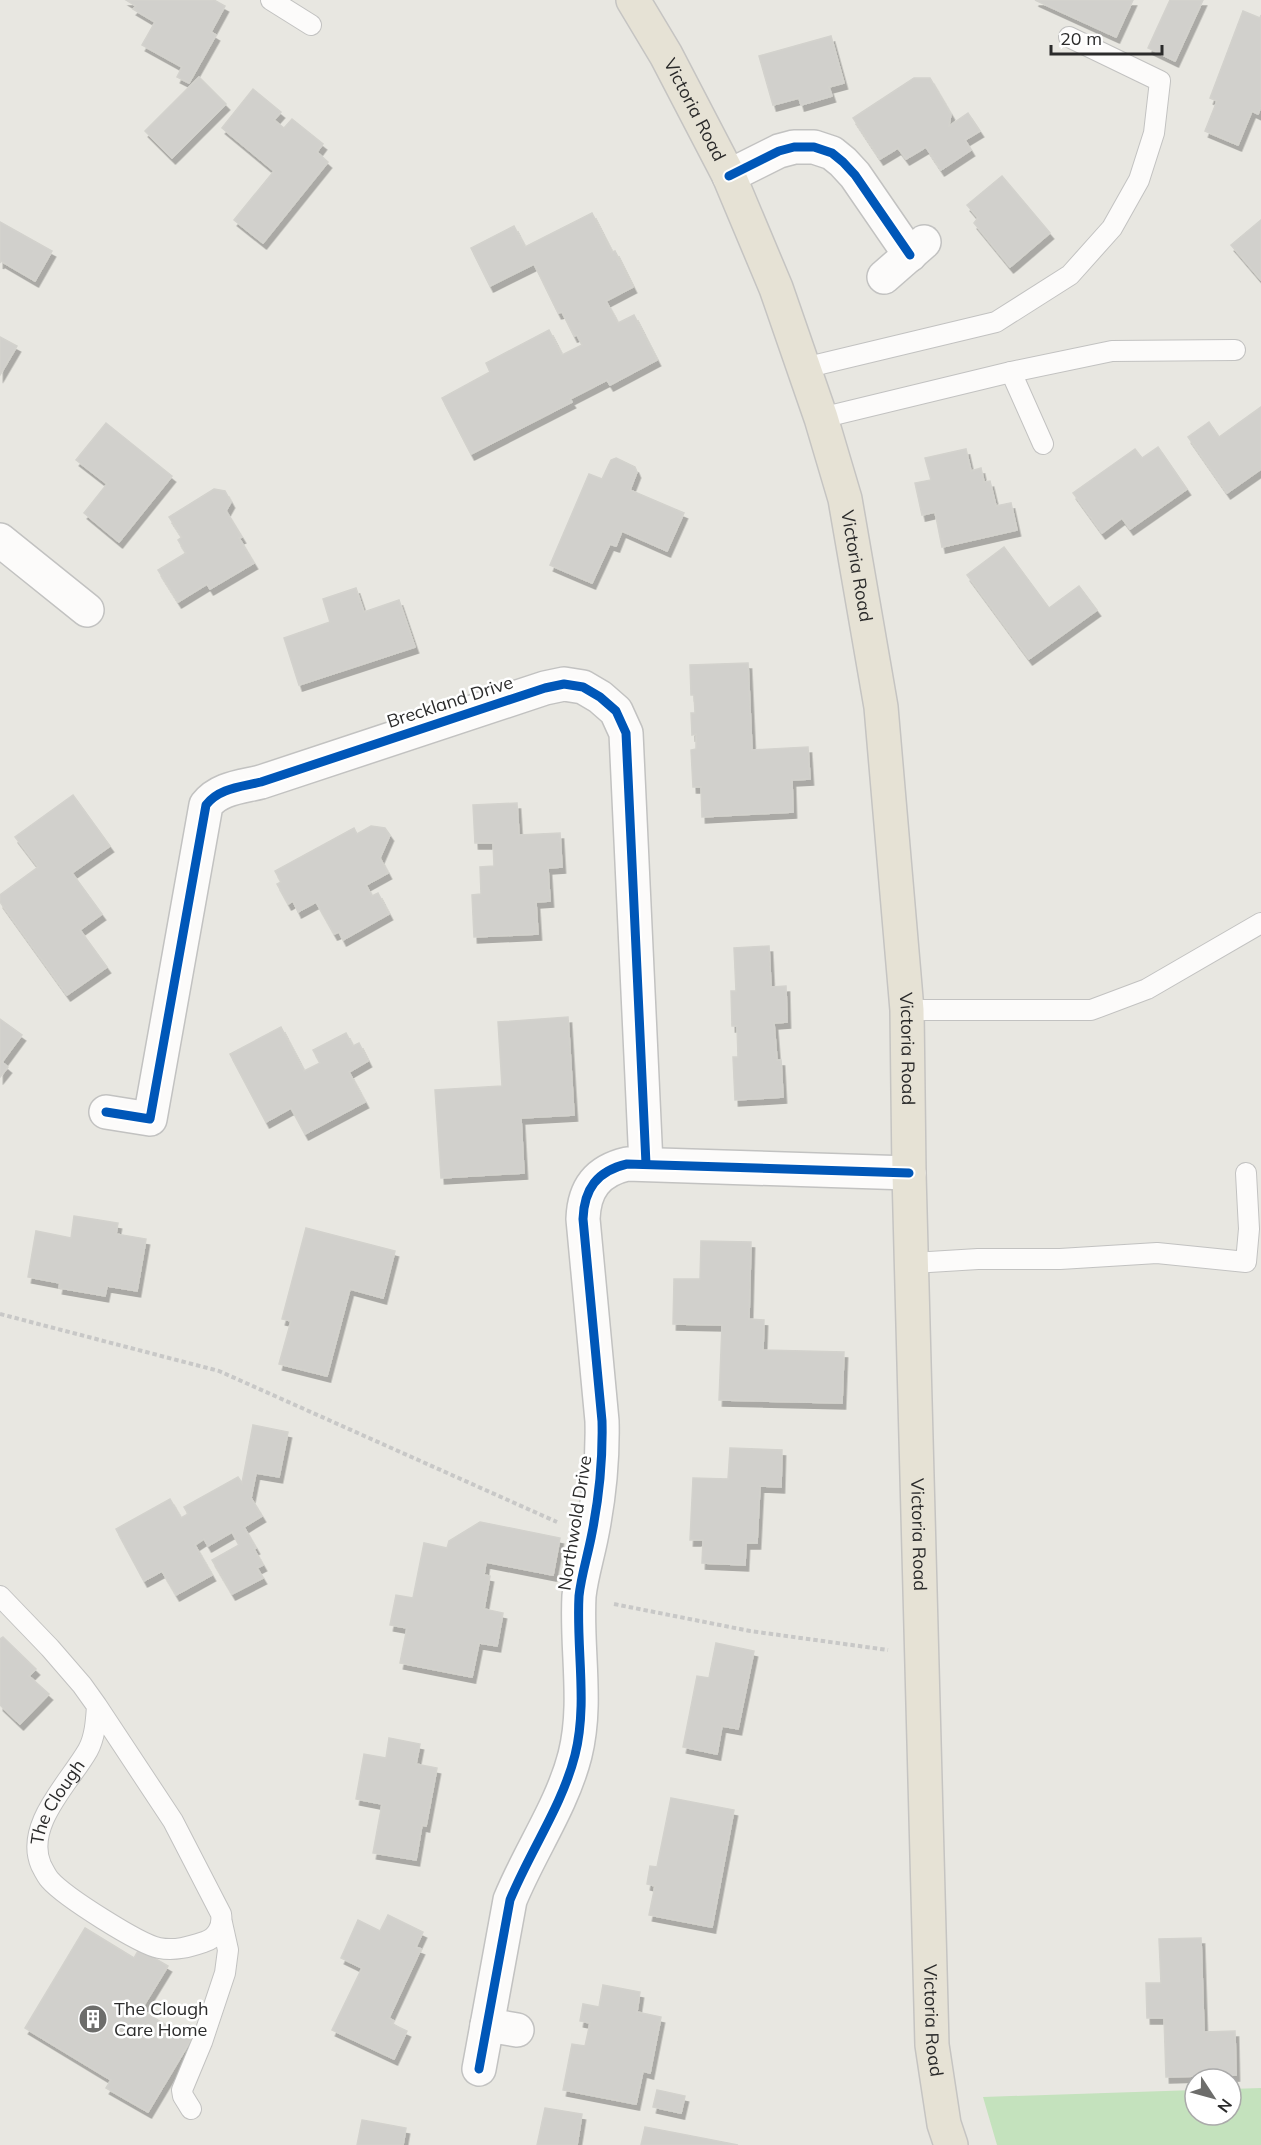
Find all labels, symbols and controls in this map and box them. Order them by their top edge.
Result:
scale bar [1051,18,1162,56]
text: 20 m [1060,27,1102,50]
street label: Victoria Road [659,54,731,165]
street label: Victoria Road [836,508,878,623]
street label: Breckland Drive [384,670,516,733]
street label: Victoria Road [895,991,920,1105]
street label: Northwold Drive [552,1454,597,1592]
street label: Victoria Road [906,1478,932,1591]
street label: The Clough [25,1755,90,1846]
street label: Victoria Road [919,1964,949,2078]
place label: The Clough Care Home [114,1997,209,2041]
building icon: The Clough Care Home [77,2003,109,2035]
north arrow [1183,2067,1243,2127]
text: N [1213,2095,1237,2117]

